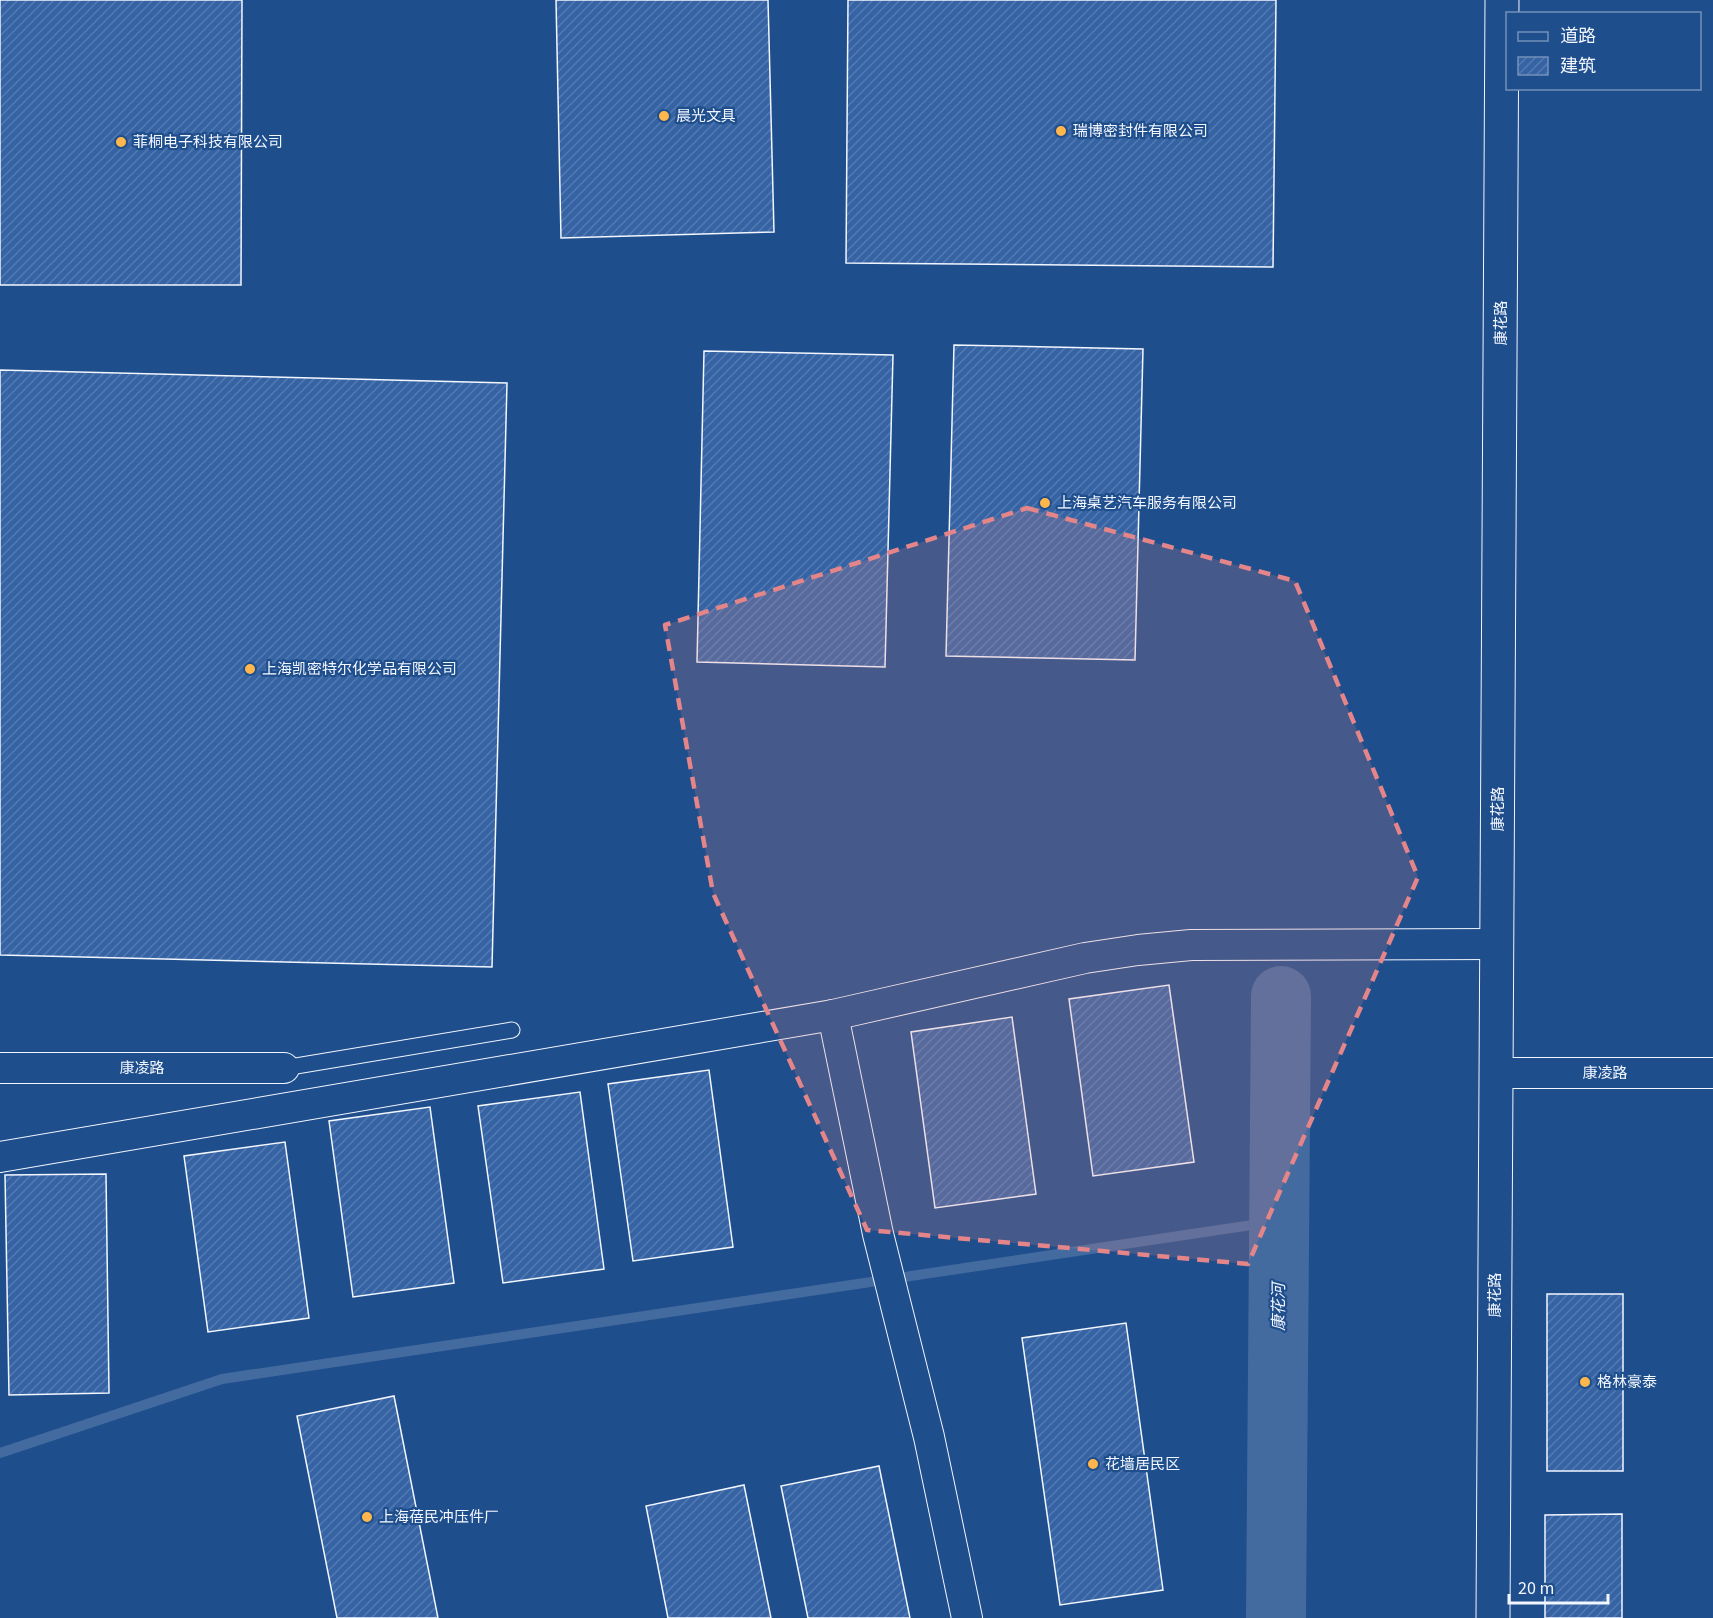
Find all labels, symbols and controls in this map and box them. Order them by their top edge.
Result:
legend [1506,12,1701,90]
text: 道路 [1560,24,1596,49]
text: 建筑 [1560,54,1596,79]
place label: 晨光文具 [676,106,736,127]
marker: 晨光文具 [657,109,671,123]
place label: 瑞博密封件有限公司 [1073,121,1208,142]
marker: 瑞博密封件有限公司 [1054,124,1068,138]
place label: 菲桐电子科技有限公司 [133,132,283,153]
marker: 菲桐电子科技有限公司 [114,135,128,149]
street label: 康花路 [1491,300,1512,346]
place label: 上海桌艺汽车服务有限公司 [1057,493,1237,514]
marker: 上海桌艺汽车服务有限公司 [1038,496,1052,510]
place label: 上海凯密特尔化学品有限公司 [262,659,457,680]
marker: 上海凯密特尔化学品有限公司 [243,662,257,676]
street label: 康花路 [1488,786,1509,832]
street label: 康凌路 [119,1058,165,1079]
street label: 康凌路 [1582,1063,1628,1084]
street label: 康花路 [1485,1272,1506,1318]
water label: 康花河 [1268,1280,1290,1331]
place label: 格林豪泰 [1597,1372,1657,1393]
marker: 格林豪泰 [1578,1375,1592,1389]
place label: 花墙居民区 [1105,1454,1180,1475]
marker: 花墙居民区 [1086,1457,1100,1471]
place label: 上海蓓民冲压件厂 [379,1507,499,1528]
marker: 上海蓓民冲压件厂 [360,1510,374,1524]
scale bar [1509,1567,1608,1605]
text: 20 m [1518,1576,1554,1601]

